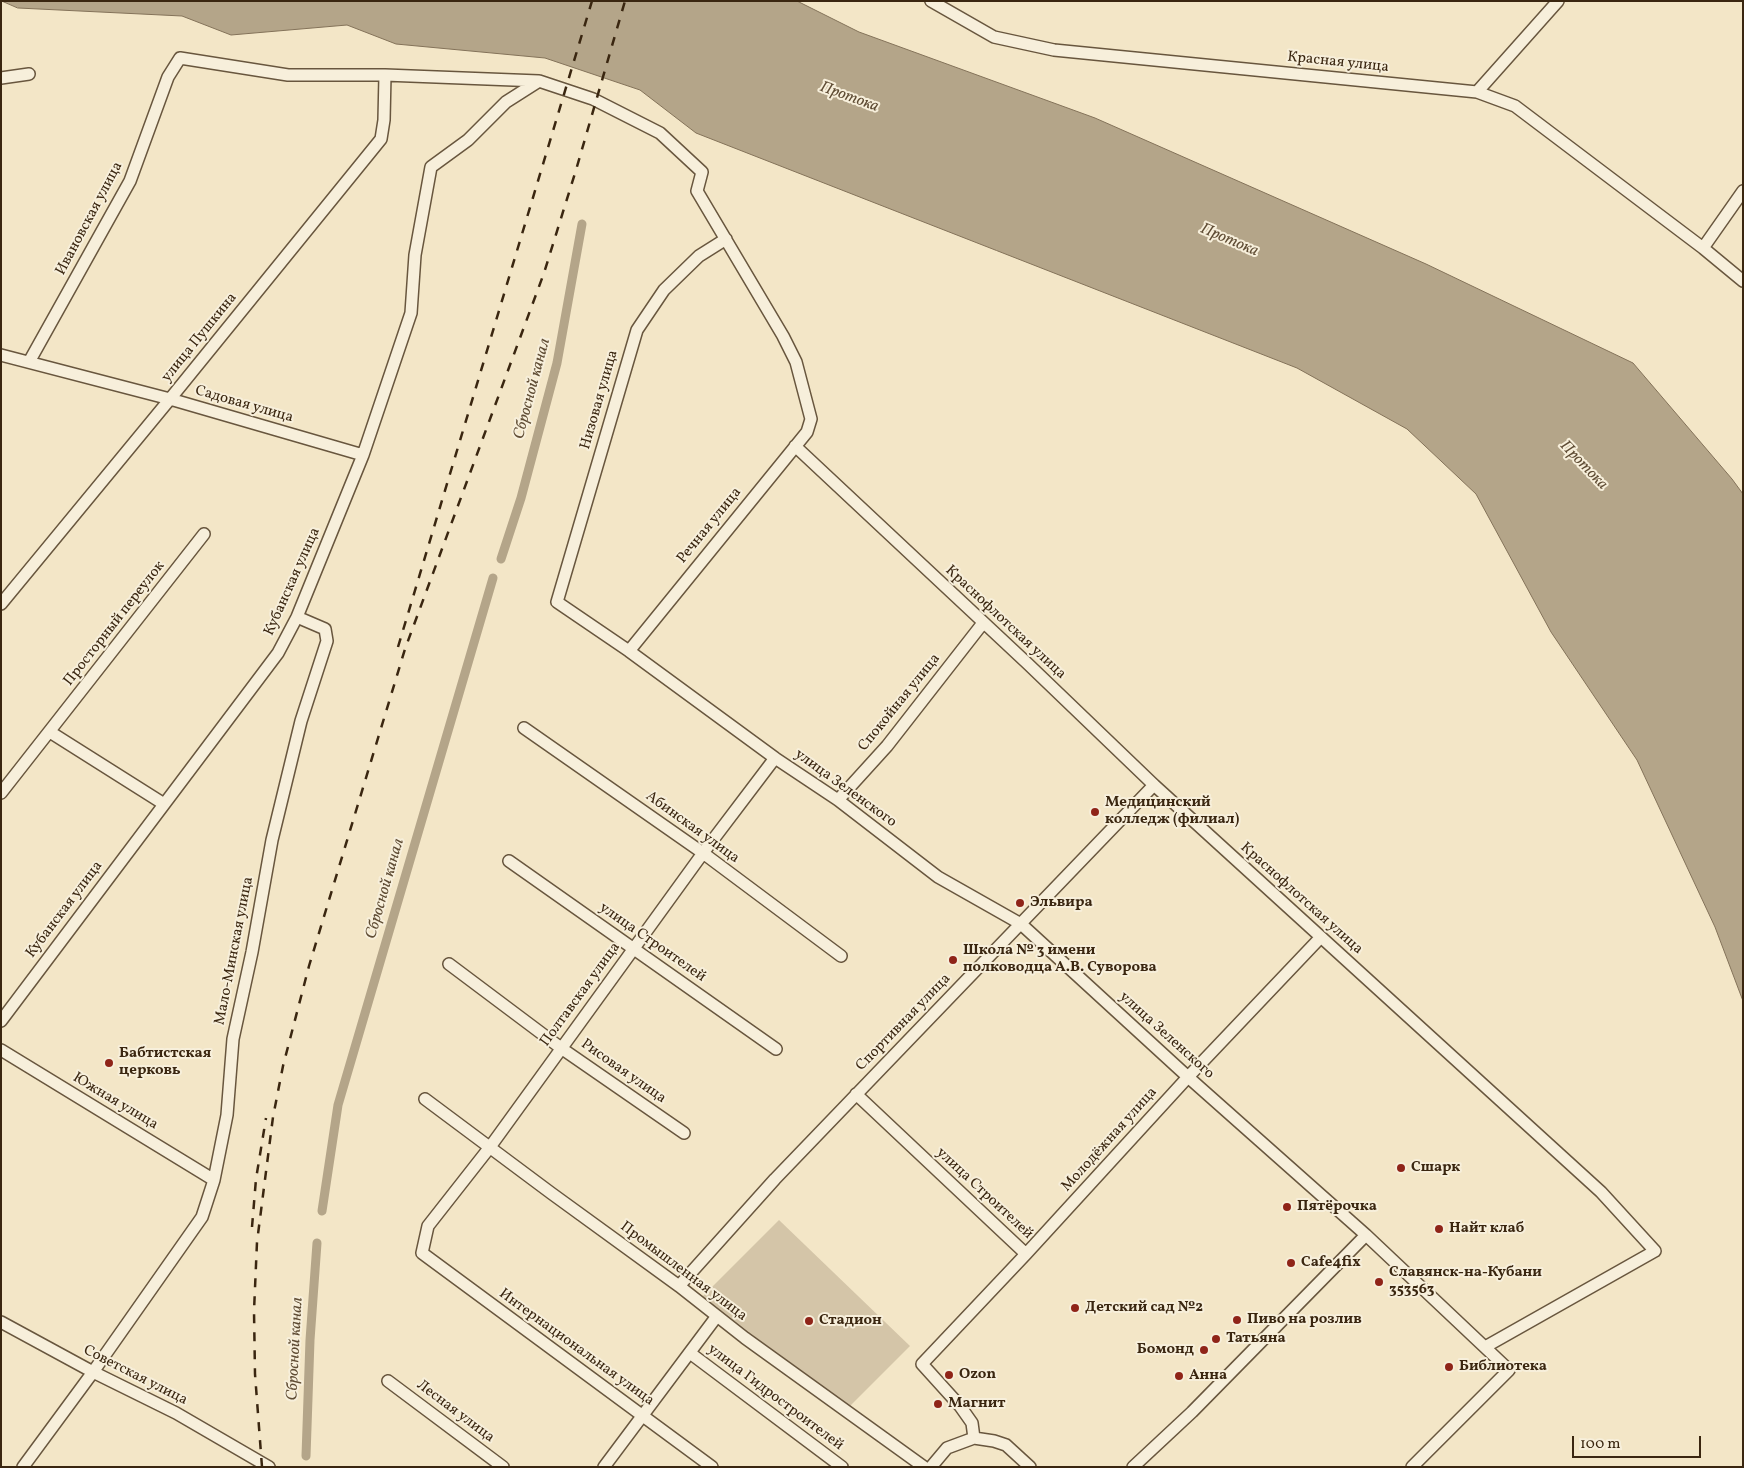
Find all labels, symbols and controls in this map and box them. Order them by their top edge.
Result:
street label: Красная улица [1286,49,1390,77]
water label: Протока [817,79,881,117]
street label: Ивановская улица [53,159,127,279]
water label: Протока [1197,220,1261,262]
street label: улица Пушкина [158,290,242,386]
water label: Сбросной канал [510,337,556,441]
street label: Низовая улица [577,348,623,452]
street label: Садовая улица [193,382,295,428]
water label: Протока [1555,437,1611,495]
street label: Речная улица [674,484,746,568]
street label: Кубанская улица [261,525,325,639]
street label: Просторный переулок [61,558,169,690]
street label: Краснофлотская улица [941,562,1069,684]
street label: Спокойная улица [855,650,945,756]
street label: улица Зеленского [790,746,900,832]
street label: Абинская улица [642,788,742,868]
place label: Медицинский колледж (филиал) [1105,794,1239,829]
marker: Медицинский колледж (филиал) [1089,806,1101,818]
water label: Сбросной канал [363,837,409,941]
street label: Краснофлотская улица [1236,839,1366,959]
street label: Кубанская улица [23,858,107,962]
street label: Мало-Минская улица [212,875,258,1027]
place label: Эльвира [1030,894,1093,912]
marker: Эльвира [1014,897,1026,909]
street label: улица Строителей [595,899,709,987]
street label: Полтавская улица [537,939,625,1051]
place label: Школа № 3 имени полководца А.В. Суворова [963,942,1157,977]
marker: Школа № 3 имени полководца А.В. Суворова [947,954,959,966]
street label: Спортивная улица [853,971,955,1075]
street label: улица Зеленского [1115,989,1217,1083]
street label: Рисовая улица [577,1036,669,1108]
place label: Бабтистская церковь [119,1045,211,1080]
marker: Бабтистская церковь [103,1057,115,1069]
street label: Южная улица [69,1069,161,1135]
street label: Молодёжная улица [1058,1084,1162,1196]
street label: улица Строителей [932,1144,1036,1244]
place label: Сшарк [1411,1159,1460,1177]
marker: Сшарк [1395,1162,1407,1174]
place label: Пятёрочка [1297,1198,1377,1216]
marker: Пятёрочка [1281,1201,1293,1213]
street label: Промышленная улица [616,1218,750,1326]
place label: Найт клаб [1449,1220,1524,1238]
marker: Найт клаб [1433,1223,1445,1235]
place label: Cafe4fix [1301,1254,1361,1272]
marker: Cafe4fix [1285,1257,1297,1269]
place label: Славянск-на-Кубани 353563 [1389,1264,1542,1299]
marker: Славянск-на-Кубани 353563 [1373,1276,1385,1288]
street label: Интернациональная улица [495,1286,657,1410]
water label: Сбросной канал [284,1297,308,1401]
place label: Детский сад №2 [1085,1299,1203,1317]
marker: Детский сад №2 [1069,1302,1081,1314]
place label: Пиво на розлив [1247,1311,1362,1329]
place label: Стадион [819,1312,882,1330]
marker: Пиво на розлив [1231,1314,1243,1326]
marker: Стадион [803,1315,815,1327]
place label: Татьяна [1226,1330,1286,1348]
marker: Татьяна [1210,1333,1222,1345]
street label: улица Гидростроителей [703,1341,847,1455]
place label: Бомонд [1137,1341,1194,1359]
street label: Советская улица [80,1342,190,1410]
marker: Бомонд [1198,1344,1210,1356]
place label: Библиотека [1459,1358,1547,1376]
marker: Библиотека [1443,1361,1455,1373]
place label: Ozon [959,1366,996,1384]
place label: Анна [1189,1367,1227,1385]
marker: Ozon [943,1369,955,1381]
marker: Анна [1173,1370,1185,1382]
street label: Лесная улица [412,1377,498,1447]
place label: Магнит [948,1395,1005,1413]
marker: Магнит [932,1398,944,1410]
scale bar [1574,1426,1703,1458]
text: 100 m [1580,1434,1620,1455]

